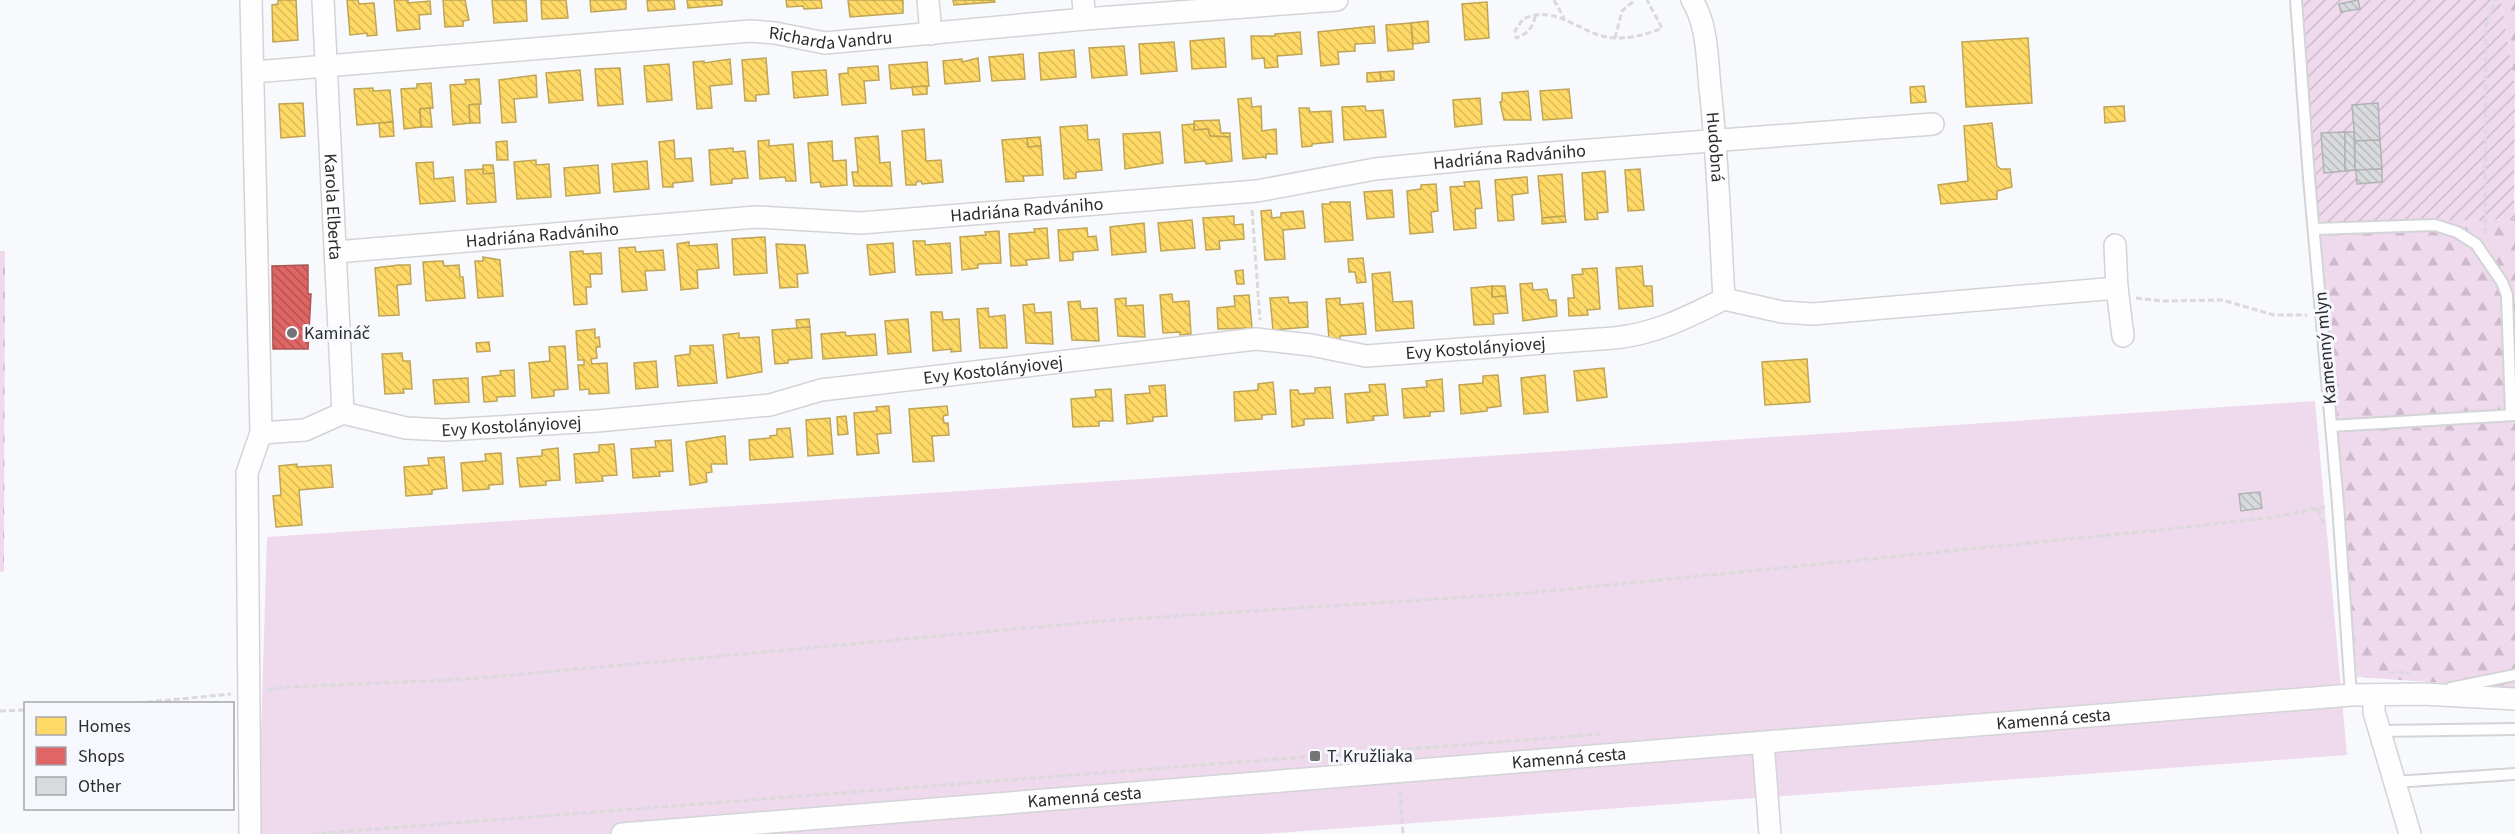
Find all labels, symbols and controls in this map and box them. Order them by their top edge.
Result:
street label: Richarda Vandru [768,21,893,56]
street label: Hudobná [1700,111,1730,183]
street label: Hadriána Radvániho [1432,138,1587,176]
street label: Karola Elberta [317,153,348,261]
street label: Hadriána Radvániho [949,191,1104,229]
street label: Hadriána Radvániho [465,216,620,254]
street label: Kamenný mlyn [2308,291,2343,405]
place label: Kamináč [304,321,371,346]
marker: Kamináč [285,326,299,340]
street label: Evy Kostolányiovej [1405,331,1547,366]
street label: Evy Kostolányiovej [922,350,1064,391]
street label: Evy Kostolányiovej [441,410,582,443]
legend [24,702,234,810]
street label: Kamenná cesta [1995,702,2112,736]
text: Homes [78,714,131,739]
street label: Kamenná cesta [1511,741,1627,775]
text: Shops [78,744,125,769]
place label: T. Kružliaka [1327,744,1413,769]
marker: T. Kružliaka [1308,749,1322,763]
text: Other [78,774,122,799]
street label: Kamenná cesta [1026,780,1143,814]

